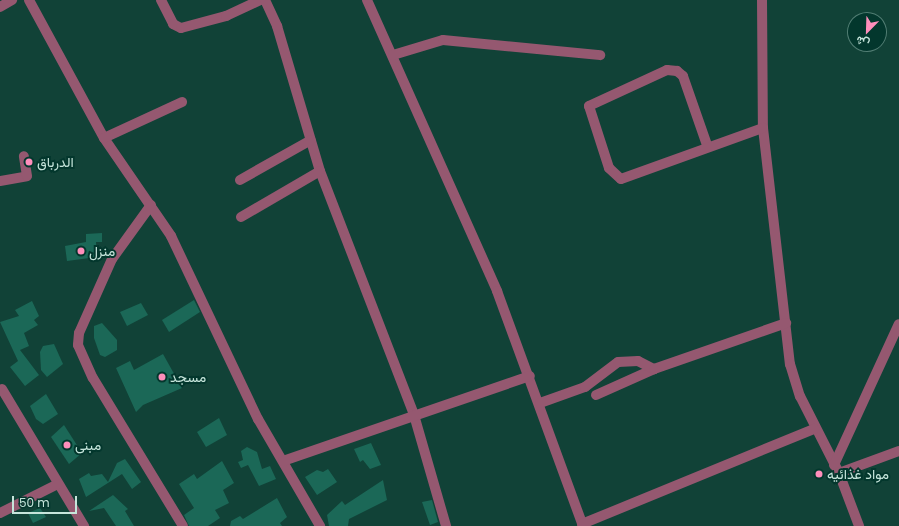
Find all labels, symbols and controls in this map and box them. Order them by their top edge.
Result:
north arrow [847,12,887,52]
text: ش [853,32,872,52]
place label: الدرباق [37,154,74,170]
marker: الدرباق [24,157,34,167]
place label: منزل [89,243,115,259]
marker: منزل [76,246,86,256]
place label: مسجد [170,369,206,385]
marker: مسجد [157,372,167,382]
place label: مبنى [75,437,101,453]
marker: مبنى [62,440,72,450]
place label: مواد غذائيه [827,466,889,482]
marker: مواد غذائيه [814,469,824,479]
scale bar [14,488,79,514]
text: 50 m [19,494,50,511]

